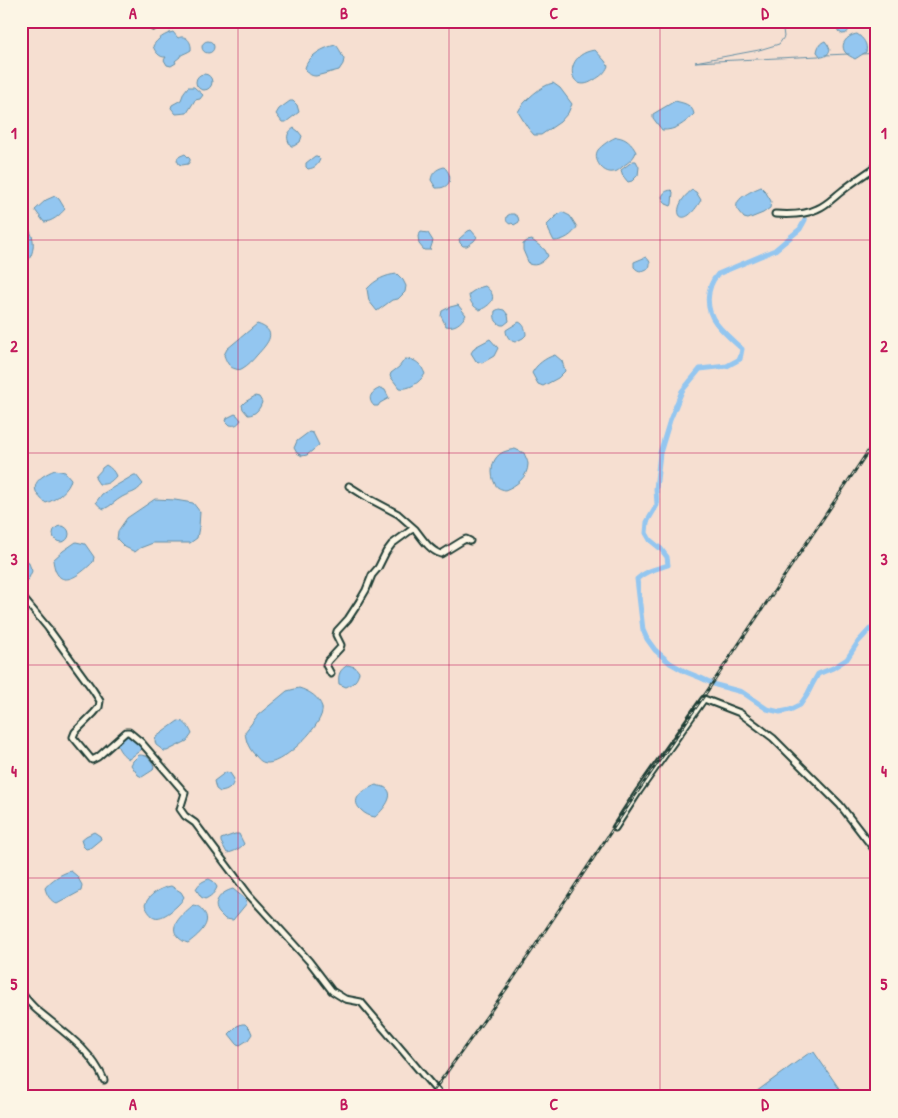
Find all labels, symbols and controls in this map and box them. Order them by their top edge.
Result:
text: A [129,2,137,24]
text: B [340,2,348,24]
text: C [550,2,559,24]
text: D [761,2,769,24]
text: 1 [11,122,17,144]
text: 1 [881,122,887,144]
text: 2 [10,335,18,357]
text: 2 [880,335,888,357]
text: 3 [10,548,18,570]
text: 3 [880,548,888,570]
text: 4 [11,760,17,782]
text: 4 [881,760,887,782]
text: 5 [11,973,18,995]
text: 5 [881,973,888,995]
text: A [129,1093,137,1115]
text: B [340,1093,348,1115]
text: C [550,1093,559,1115]
text: D [761,1093,769,1115]

